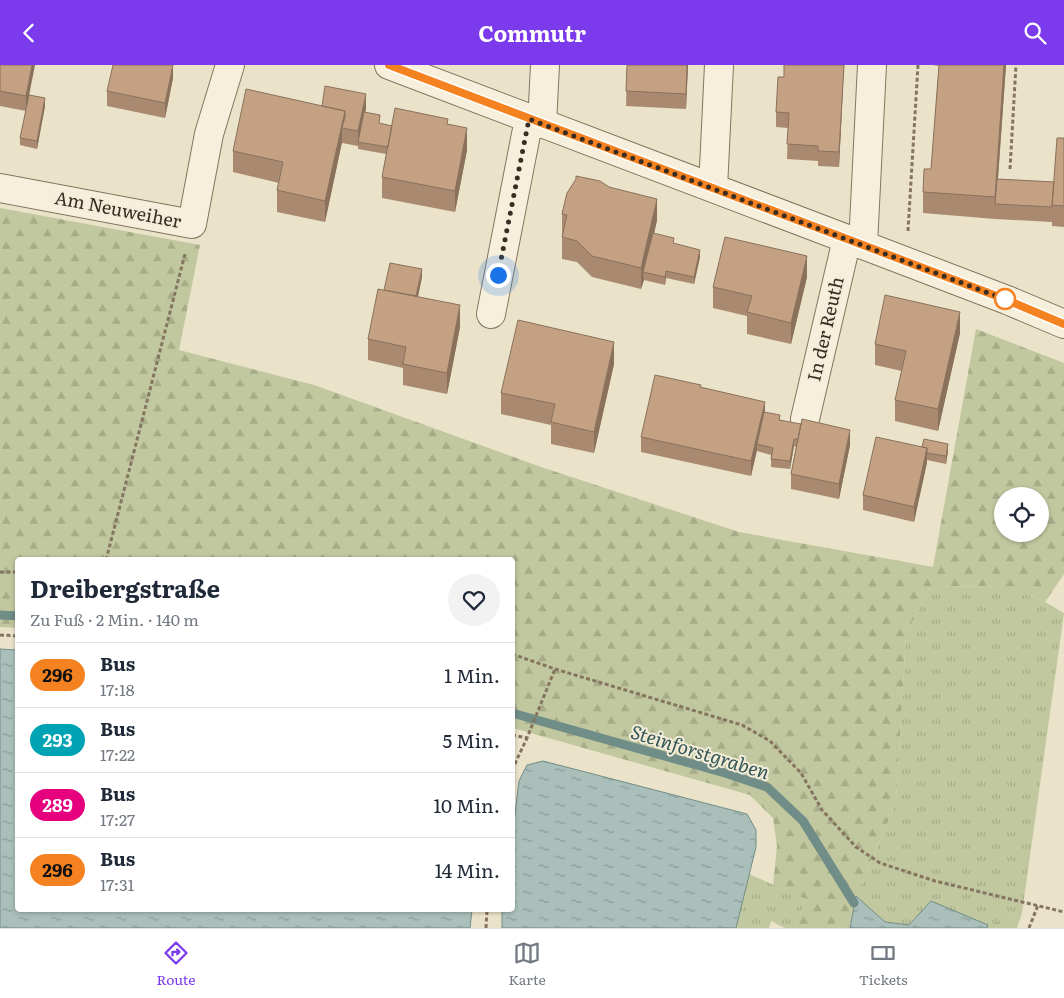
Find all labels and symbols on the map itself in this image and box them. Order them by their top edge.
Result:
street label: Am Neuweiher [53,183,184,234]
your location [486,263,511,288]
street label: In der Reuth [799,274,850,384]
unlabelled marker [994,288,1016,310]
water label: Steinforstgraben [628,717,774,786]

